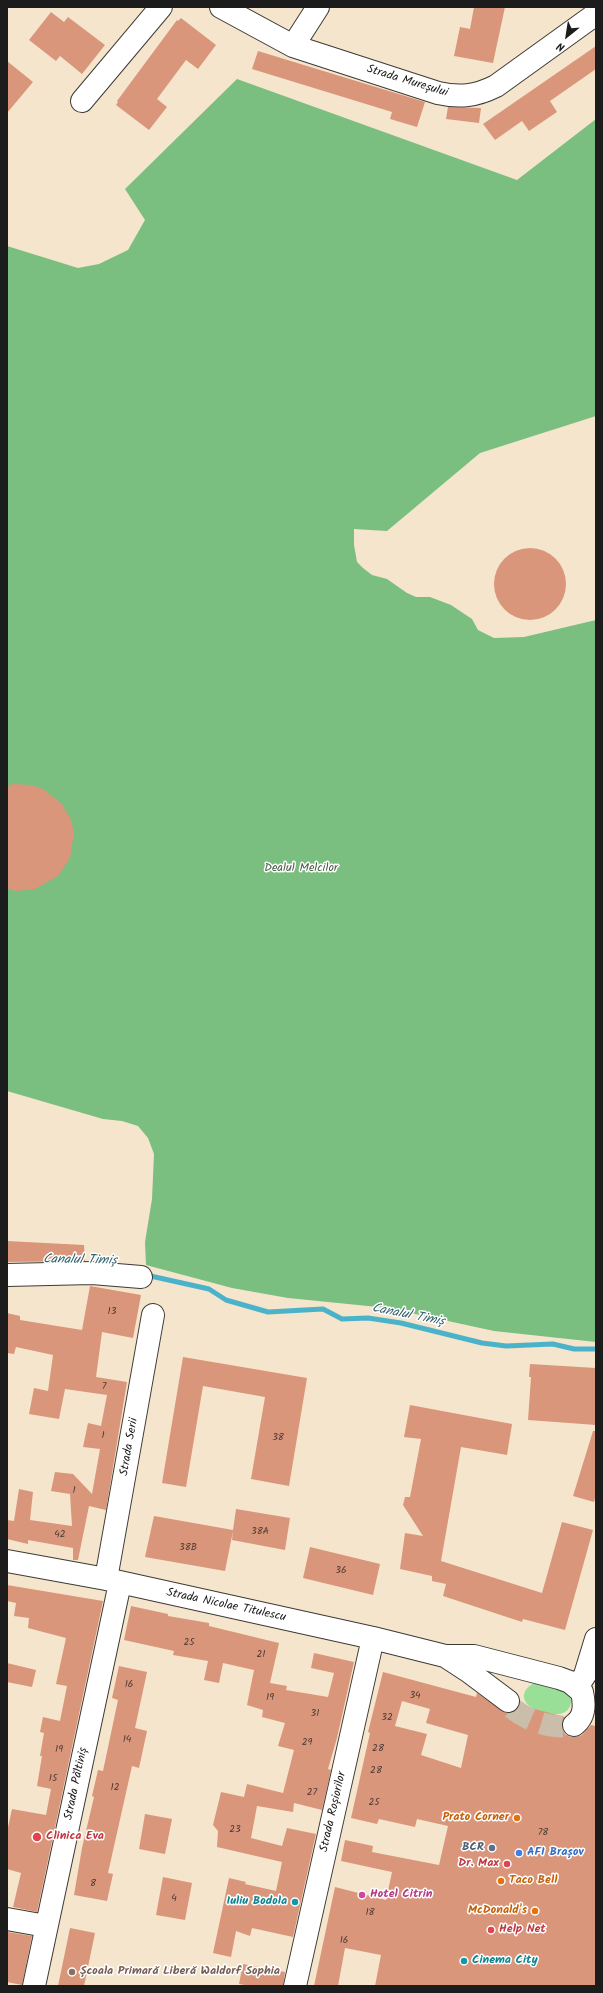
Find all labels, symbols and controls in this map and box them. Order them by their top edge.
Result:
north arrow [547,16,587,56]
text: N [553,37,569,56]
street label: Strada Mureșului [365,63,449,101]
park label: Dealul Melcilor [264,862,338,876]
water label: Canalul Timiș [43,1253,117,1269]
water label: Canalul Timiș [370,1301,446,1331]
house number: 13 [108,1306,116,1318]
house number: 7 [102,1381,106,1393]
street label: Strada Serii [118,1417,142,1477]
house number: 1 [101,1430,105,1442]
house number: 38 [272,1432,284,1444]
house number: 1 [72,1485,76,1497]
house number: 38A [251,1526,269,1538]
house number: 42 [54,1529,66,1541]
house number: 38B [179,1542,197,1554]
house number: 36 [335,1565,347,1577]
street label: Strada Nicolae Titulescu [165,1586,287,1626]
house number: 25 [183,1637,195,1649]
house number: 21 [257,1649,265,1661]
house number: 16 [125,1679,133,1691]
house number: 34 [409,1690,421,1702]
house number: 19 [266,1692,274,1704]
house number: 31 [311,1708,319,1720]
house number: 32 [381,1712,393,1724]
house number: 14 [123,1734,131,1746]
house number: 29 [302,1737,312,1749]
house number: 28 [372,1743,384,1755]
house number: 19 [55,1744,63,1756]
street label: Strada Păltiniș [62,1746,92,1822]
house number: 28 [370,1765,382,1777]
street label: Strada Roșiorilor [318,1770,350,1854]
house number: 15 [49,1773,57,1785]
house number: 12 [111,1782,119,1794]
house number: 27 [307,1787,317,1799]
house number: 25 [368,1797,380,1809]
place label: Prato Corner [442,1811,509,1825]
marker: Prato Corner [512,1813,522,1823]
house number: 23 [229,1824,241,1836]
house number: 78 [538,1827,548,1839]
place label: Clinica Eva [46,1830,104,1844]
marker: Clinica Eva [31,1831,43,1843]
place label: BCR [462,1841,484,1855]
marker: BCR [487,1843,497,1853]
place label: AFI Brașov [527,1846,583,1860]
marker: AFI Brașov [514,1848,524,1858]
place label: Dr. Max [458,1857,499,1871]
marker: Dr. Max [502,1859,512,1869]
place label: Taco Bell [509,1874,557,1888]
marker: Taco Bell [496,1876,506,1886]
house number: 8 [90,1878,96,1890]
place label: Hotel Citrin [370,1888,432,1902]
marker: Hotel Citrin [357,1890,367,1900]
house number: 4 [171,1893,177,1905]
place label: Iuliu Bodola [226,1895,287,1909]
marker: Iuliu Bodola [290,1897,300,1907]
place label: McDonald's [468,1904,527,1918]
marker: McDonald's [530,1906,540,1916]
house number: 18 [365,1907,375,1919]
place label: Help Net [499,1923,546,1937]
marker: Help Net [486,1925,496,1935]
house number: 16 [340,1935,348,1947]
place label: Cinema City [472,1954,538,1968]
marker: Cinema City [459,1956,469,1966]
place label: Școala Primară Liberă Waldorf Sophia [80,1965,280,1979]
marker: Școala Primară Liberă Waldorf Sophia [67,1967,77,1977]

